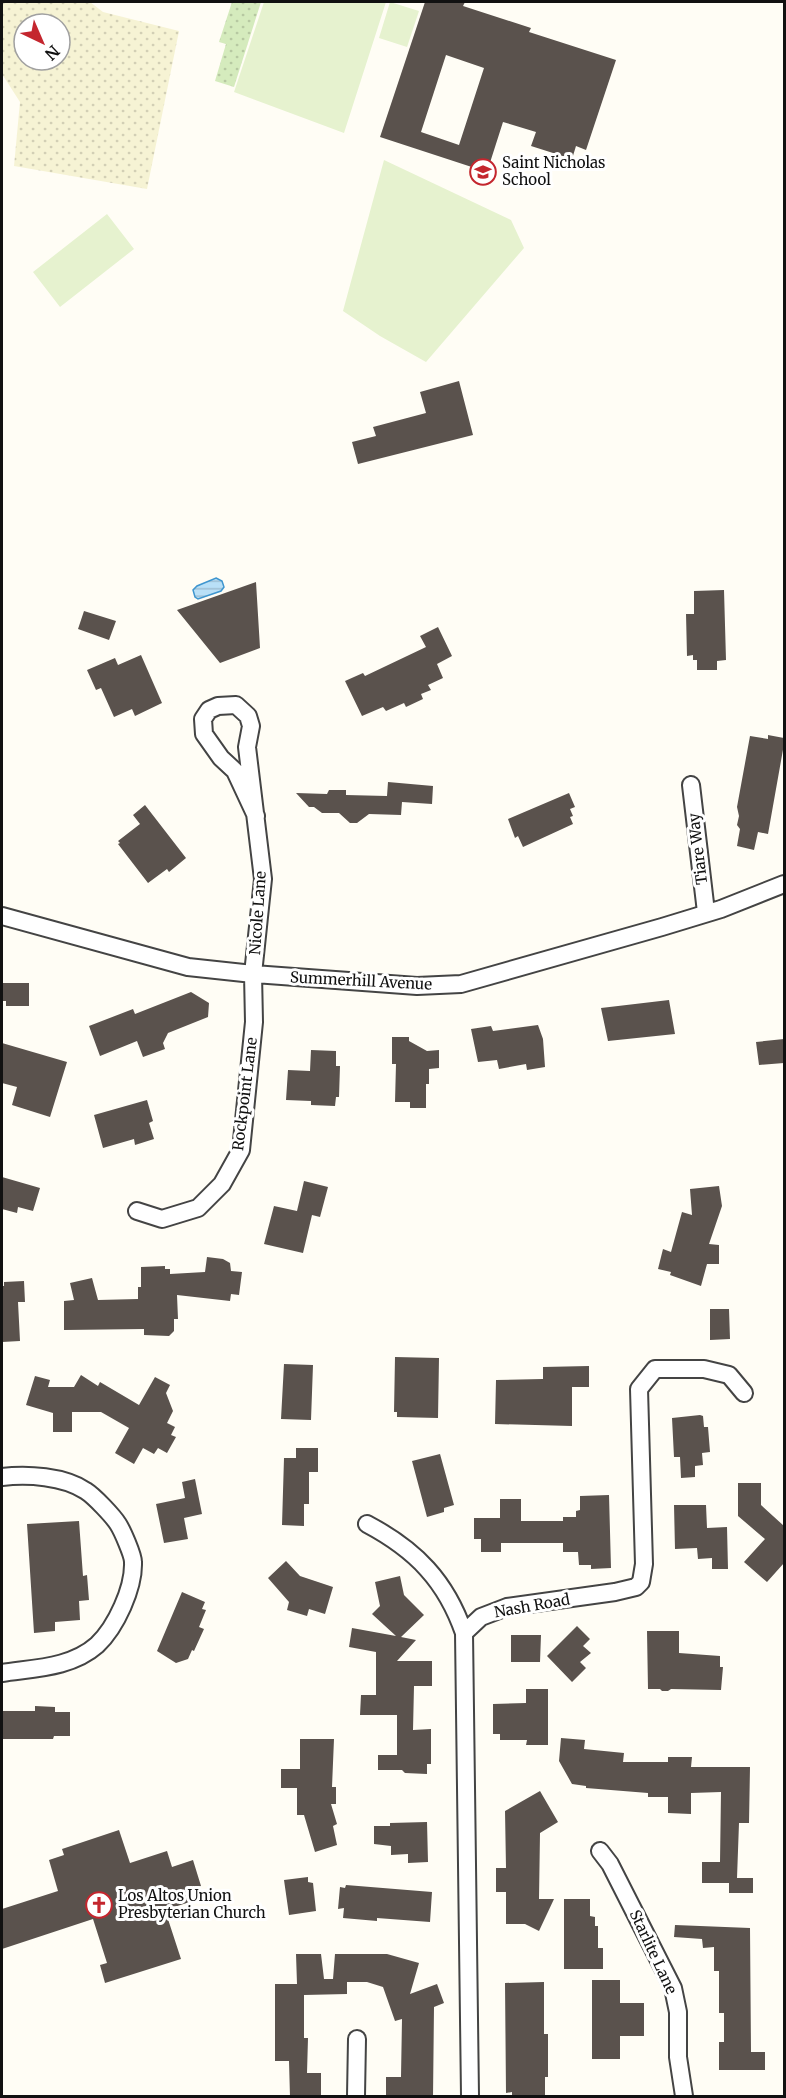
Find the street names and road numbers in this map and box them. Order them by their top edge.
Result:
street label: Tiare Way [684,812,711,886]
street label: Nicole Lane [245,870,270,955]
street label: Summerhill Avenue [290,967,433,994]
street label: Rockpoint Lane [228,1036,261,1152]
street label: Nash Road [493,1590,571,1622]
street label: Starlite Lane [626,1907,681,1997]

